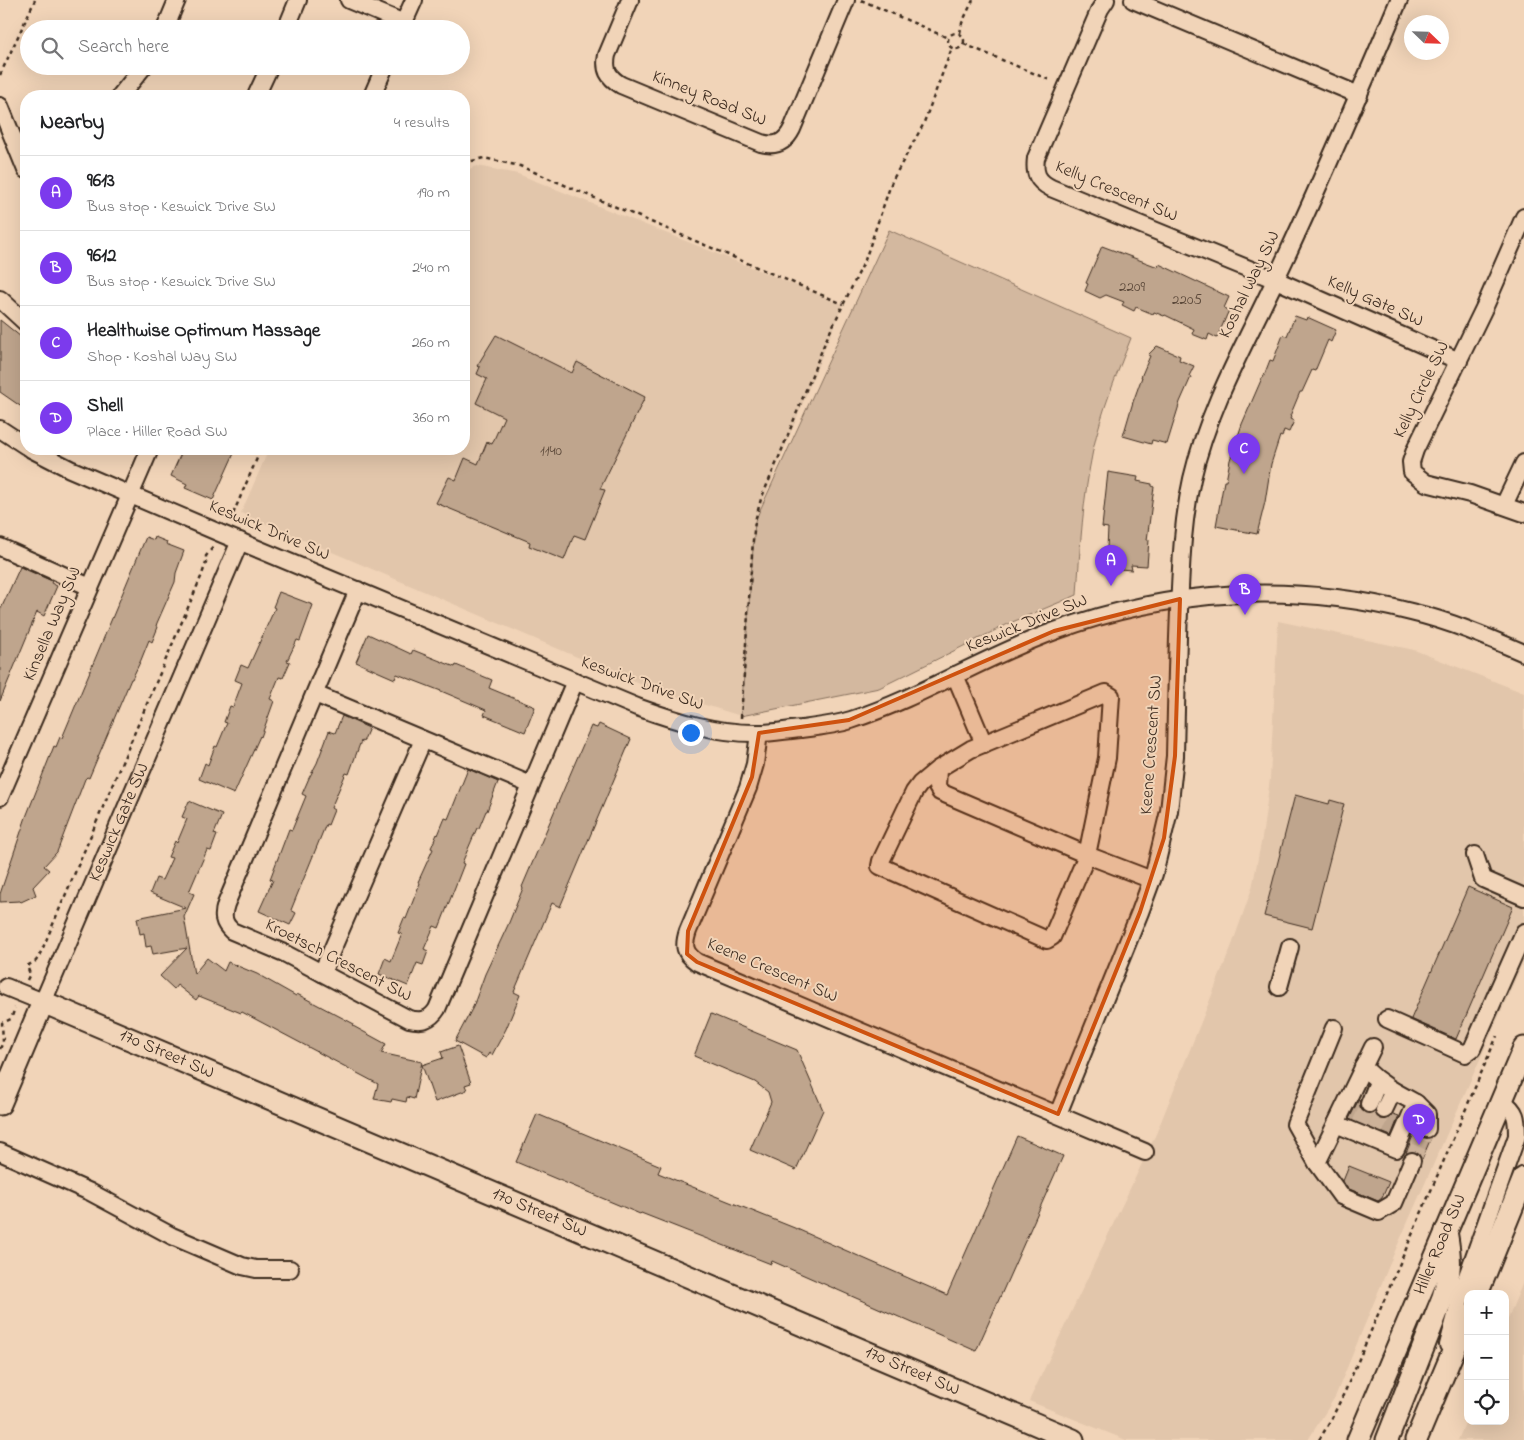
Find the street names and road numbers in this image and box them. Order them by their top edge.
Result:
street label: Kinney Road SW [648,64,770,134]
street label: Kelly Crescent SW [1051,154,1181,230]
street label: Koshal Way SW [1213,227,1287,343]
street label: Kelly Gate SW [1323,269,1427,335]
street label: Kelly Circle SW [1387,337,1457,443]
street label: Keswick Drive SW [205,494,333,568]
street label: Kinsella Way SW [17,563,89,685]
street label: Keswick Drive SW [962,588,1092,660]
street label: Keswick Drive SW [577,650,707,718]
street label: Keene Crescent SW [1134,674,1170,816]
street label: Keswick Gate SW [83,759,157,886]
street label: Kroetsch Crescent SW [260,913,416,1009]
street label: Keene Crescent SW [702,932,842,1010]
street label: 170 Street SW [115,1023,218,1086]
street label: 170 Street SW [488,1181,591,1245]
street label: Hiller Road SW [1408,1190,1474,1299]
street label: 170 Street SW [860,1340,964,1403]

